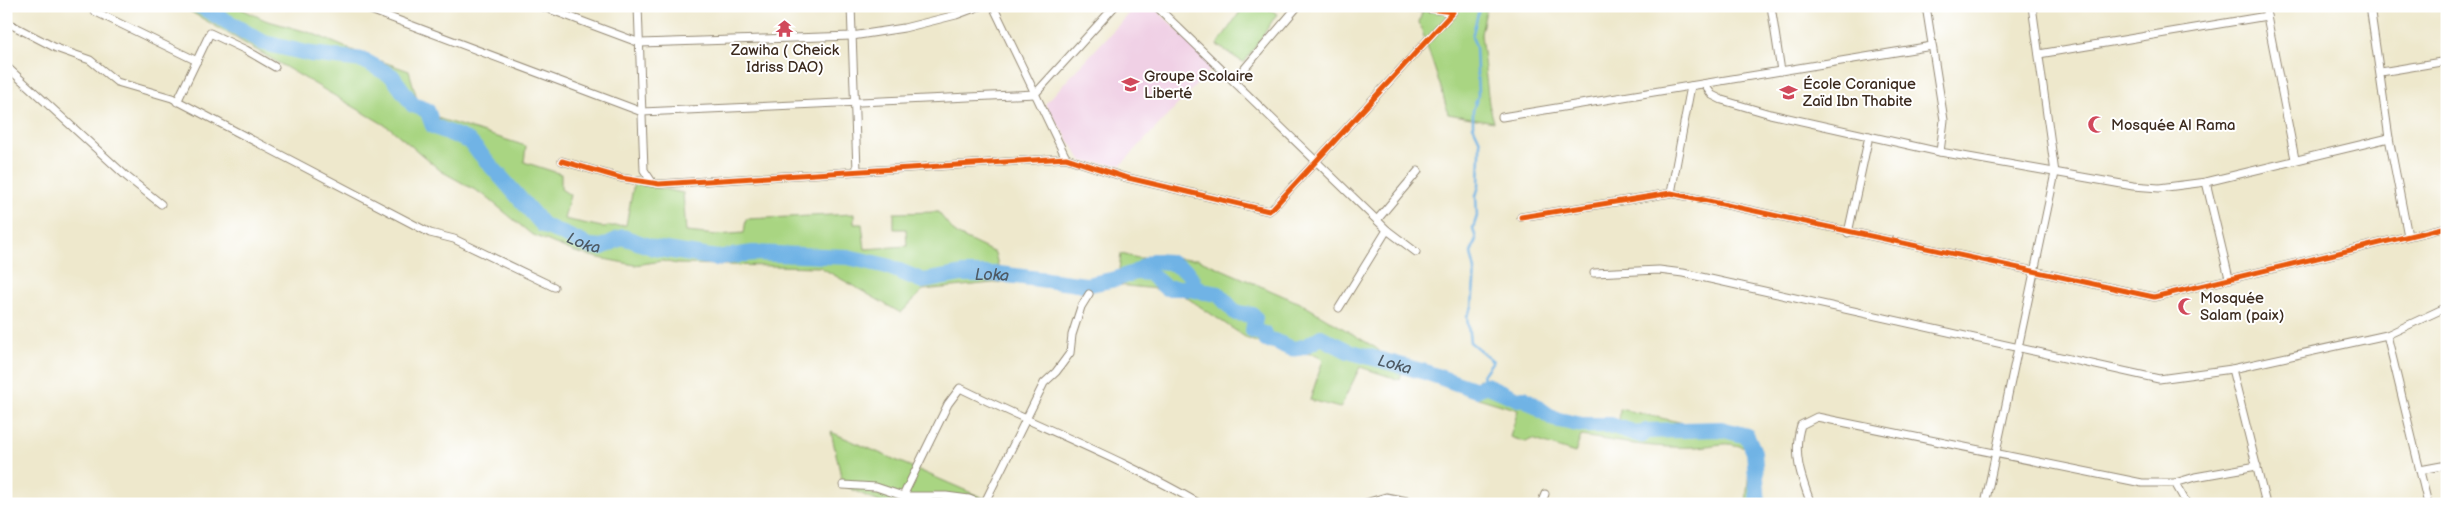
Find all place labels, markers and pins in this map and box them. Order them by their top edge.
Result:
temple icon: Zawiha ( Cheick Idriss DAO) [775,19,795,39]
place label: Zawiha ( Cheick Idriss DAO) [730,41,840,77]
place label: Groupe Scolaire Liberté [1144,67,1253,103]
school or university icon: Groupe Scolaire Liberté [1120,75,1140,95]
place label: École Coranique Zaïd Ibn Thabite [1802,75,1916,111]
school or university icon: École Coranique Zaïd Ibn Thabite [1779,83,1799,103]
mosque icon: Mosquée Al Rama [2087,115,2107,135]
place label: Mosquée Al Rama [2111,116,2236,135]
place label: Mosquée Salam (paix) [2200,289,2284,325]
mosque icon: Mosquée Salam (paix) [2176,297,2196,317]

